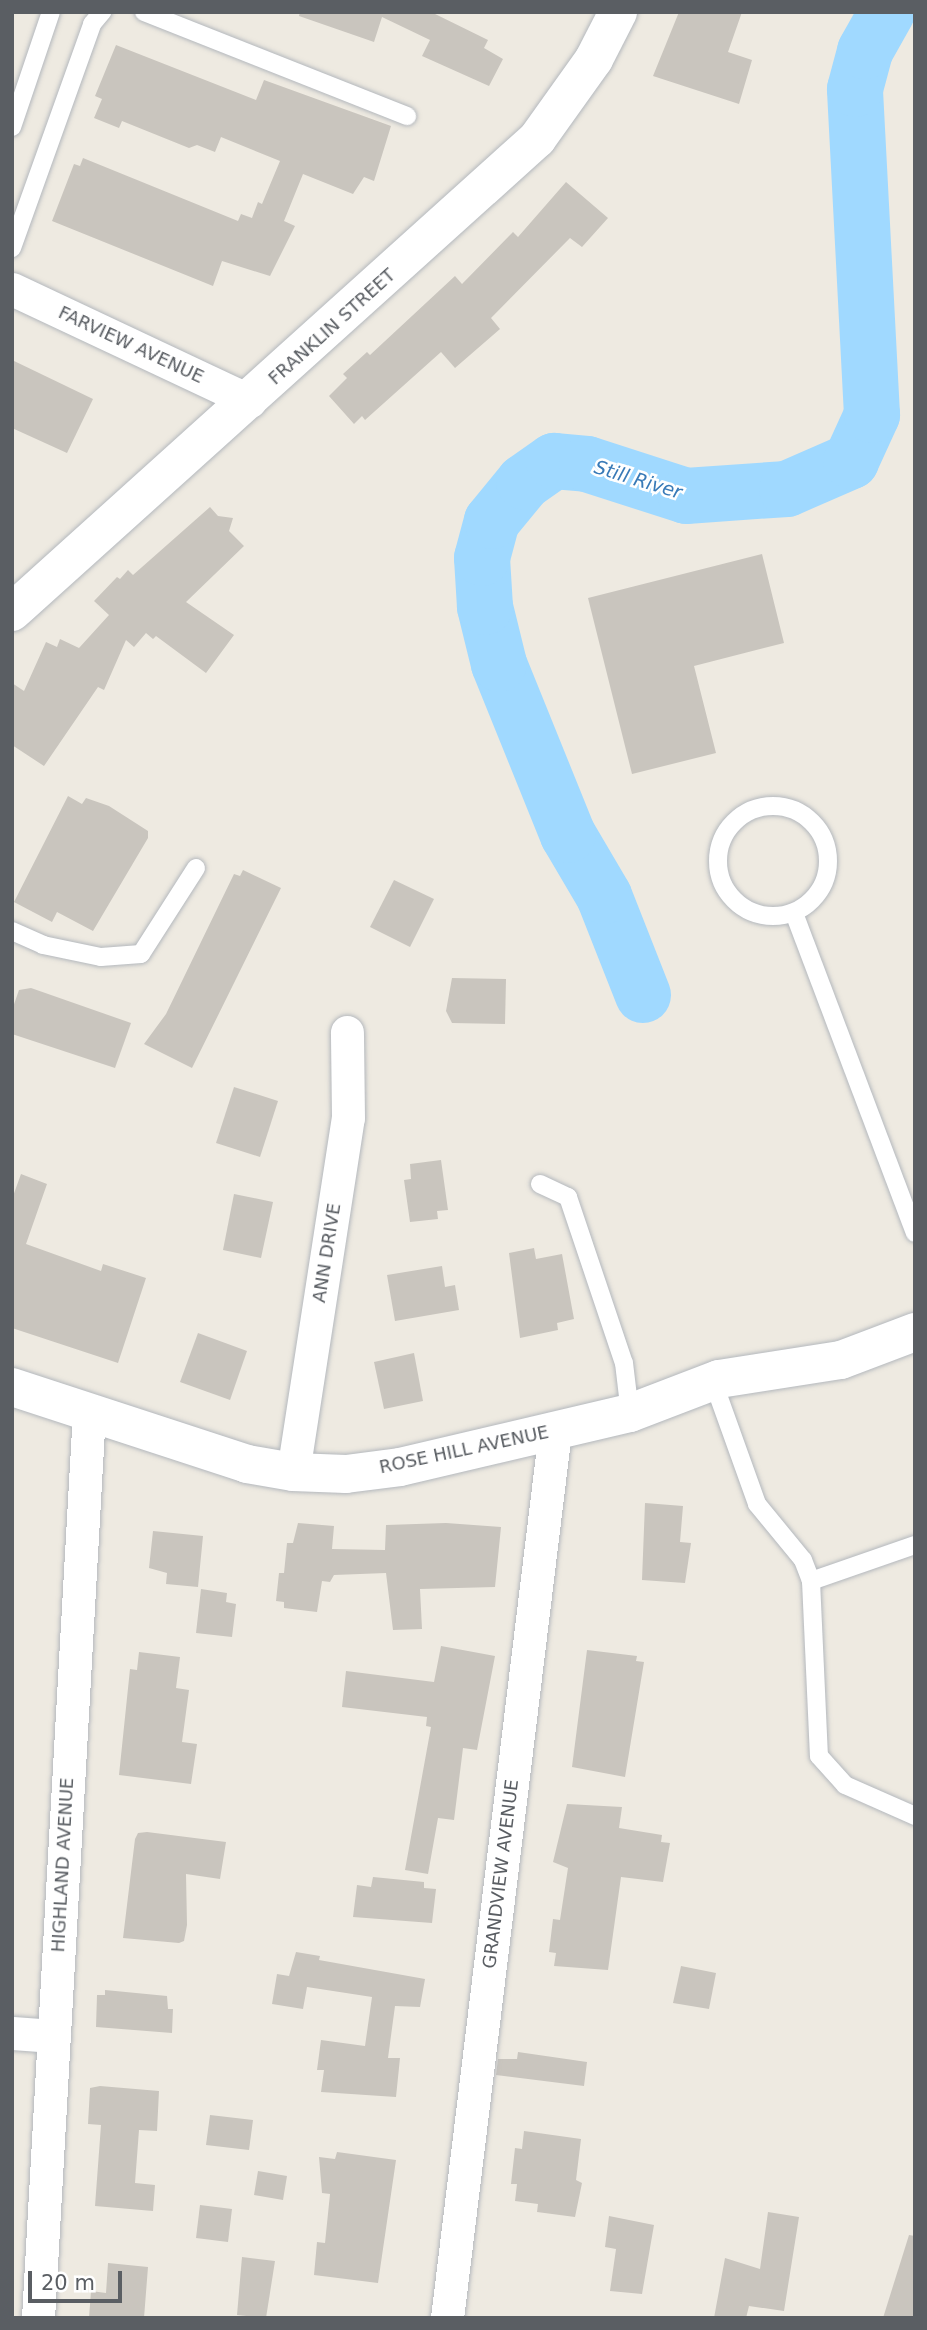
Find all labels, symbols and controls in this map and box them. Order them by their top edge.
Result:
street label: FRANKLIN STREET [264,264,400,390]
street label: FARVIEW AVENUE [55,302,207,388]
water label: Still River [591,456,685,504]
street label: ANN DRIVE [308,1202,346,1304]
street label: ROSE HILL AVENUE [377,1421,551,1479]
street label: HIGHLAND AVENUE [48,1777,78,1953]
street label: GRANDVIEW AVENUE [479,1778,523,1970]
scale bar [32,2256,126,2300]
text: 20 m [41,2271,95,2295]

